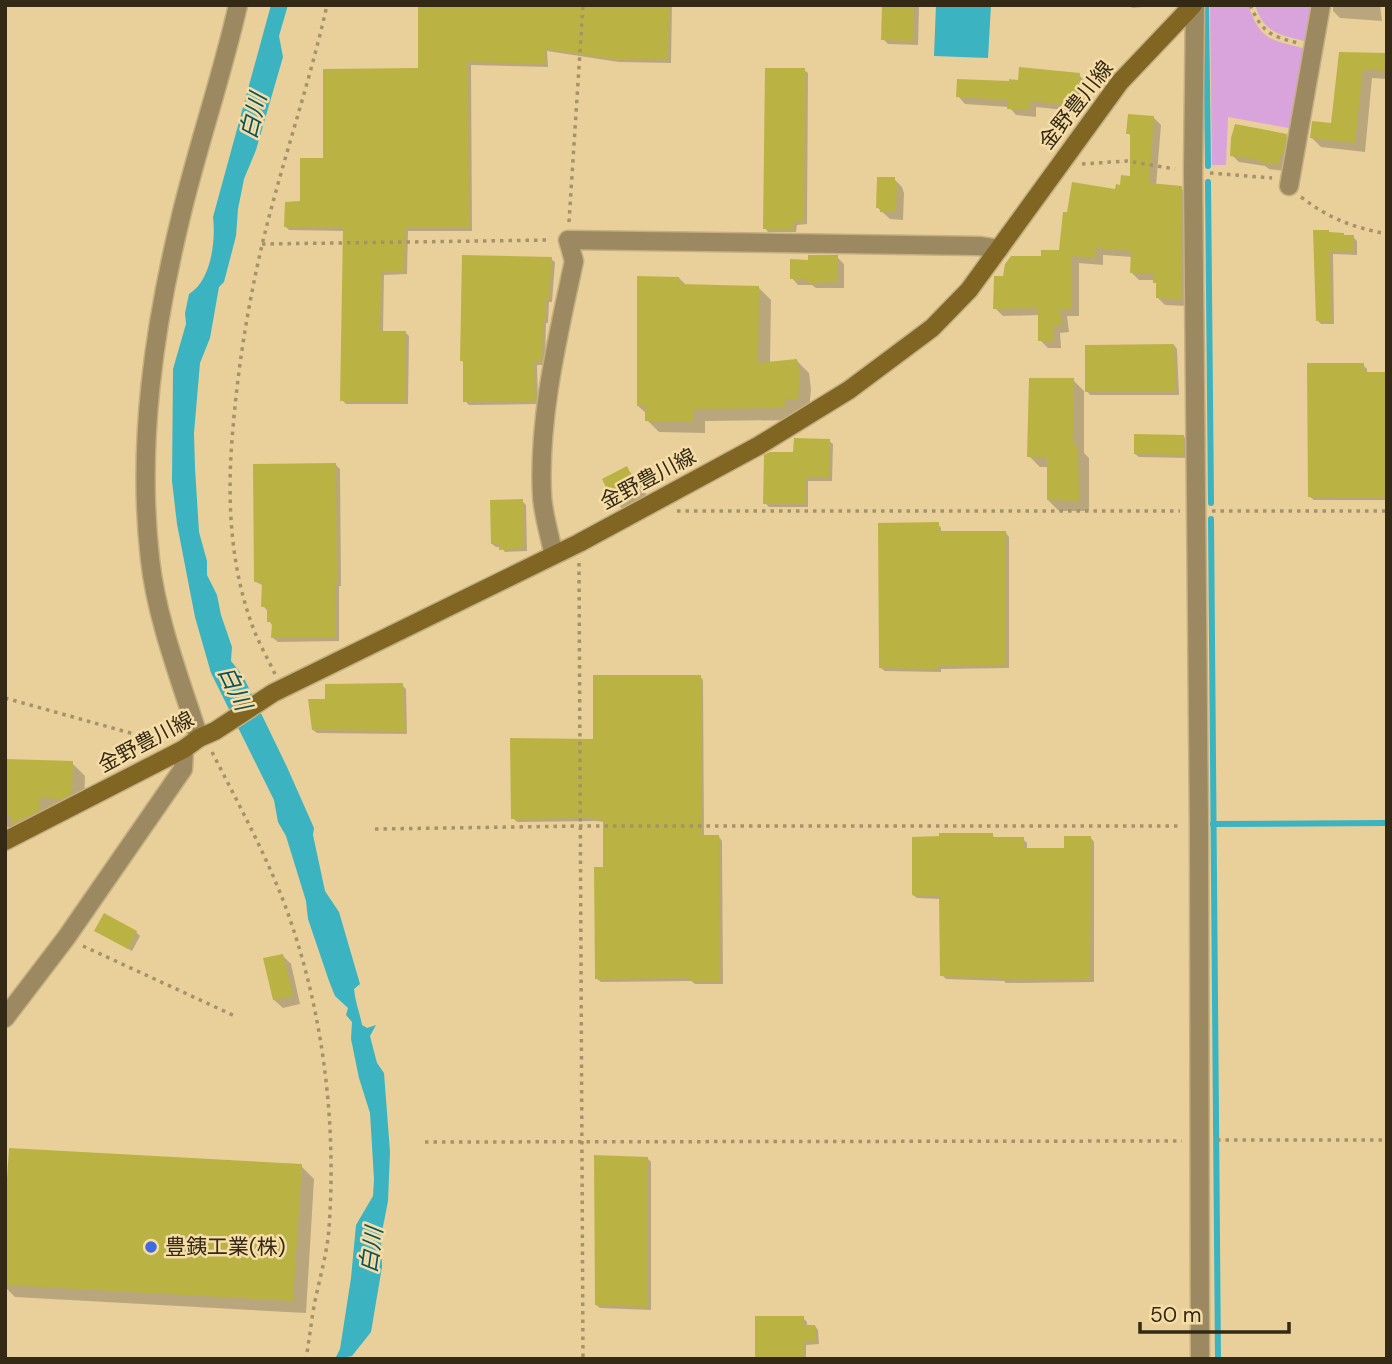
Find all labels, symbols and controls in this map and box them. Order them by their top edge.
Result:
street label: 金野豊川線 [1033,55,1119,155]
water label: 白川 [233,87,274,142]
street label: 金野豊川線 [595,442,701,516]
water label: 白川 [211,661,260,718]
street label: 金野豊川線 [93,705,199,779]
water label: 白川 [353,1222,389,1275]
place label: 豊銕工業(株) [165,1233,286,1261]
marker: 豊銕工業(株) [143,1239,159,1255]
scale bar [1140,1290,1289,1334]
text: 50 m [1150,1301,1201,1329]

